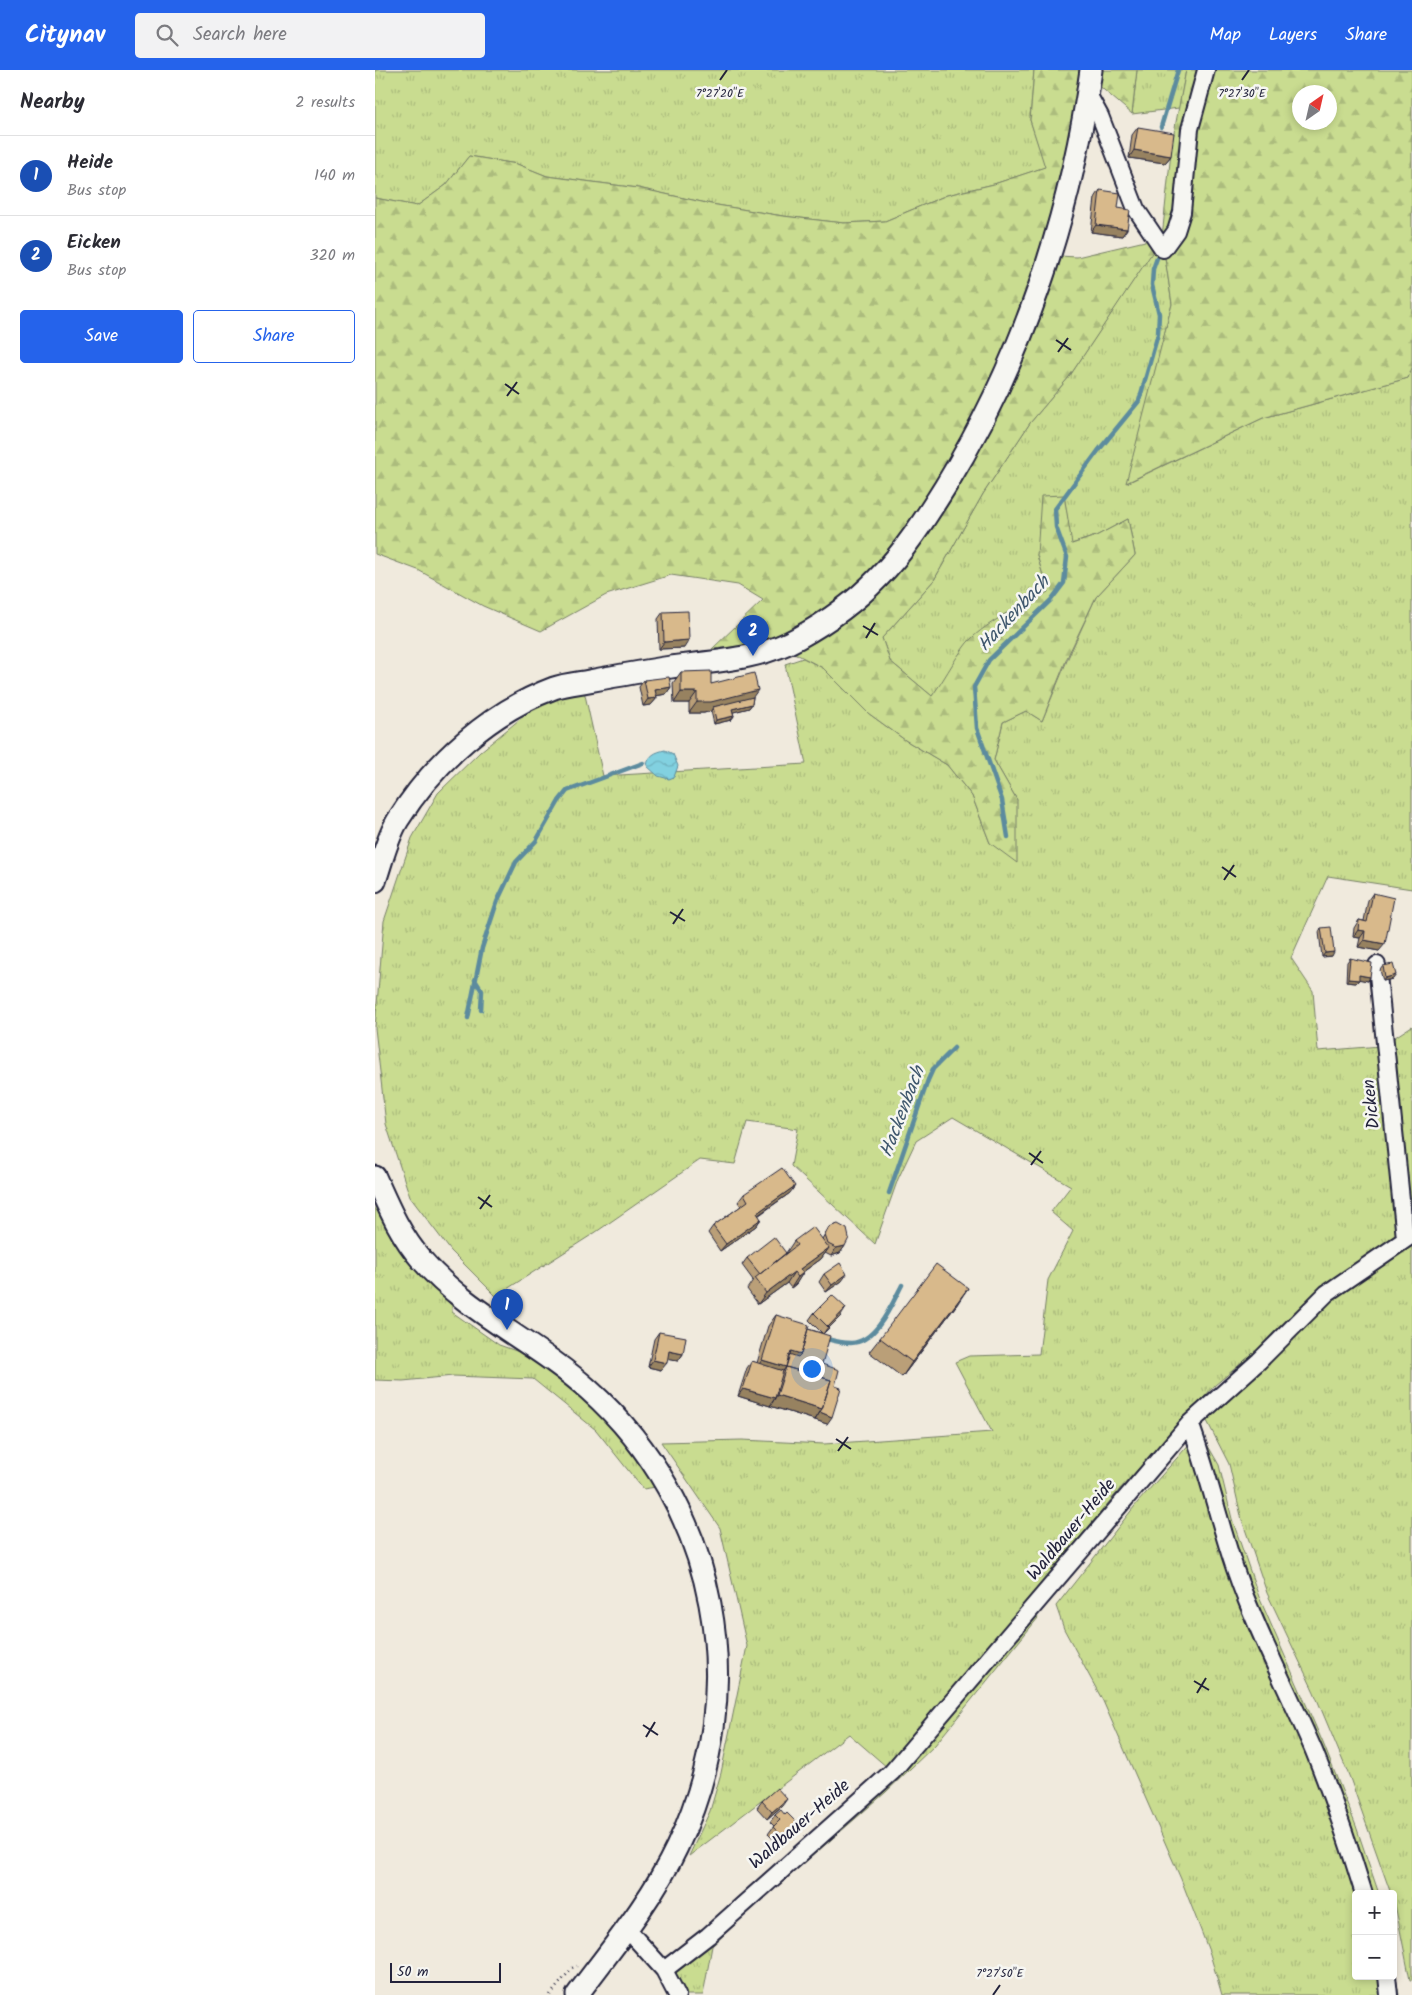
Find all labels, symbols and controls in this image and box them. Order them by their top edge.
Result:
search box [135,13,485,58]
text: Citynav [25,16,105,55]
text: Search here [193,20,287,50]
icon: search [153,21,181,49]
text: Map [1210,21,1241,50]
text: Layers [1269,21,1317,50]
text: Share [1345,21,1387,50]
text: 7°27'20"E [696,84,745,103]
text: 7°27'30"E [1218,84,1267,103]
north arrow [1292,85,1337,130]
text: Nearby [20,86,85,119]
text: 2 results [295,90,355,115]
text: Heide [67,148,113,178]
text: 1 [34,163,38,188]
text: 140 m [314,163,355,188]
text: Bus stop [67,178,126,203]
text: Eicken [67,228,121,258]
text: 2 [31,243,41,268]
text: 320 m [309,243,355,268]
text: Bus stop [67,258,126,283]
button: Save [20,310,183,363]
button: Share [193,310,355,363]
water label: Hackenbach [971,568,1059,659]
pin: 2 [737,615,769,656]
water label: Hackenbach [872,1060,935,1162]
street label: Dicken [1355,1078,1389,1130]
pin: 1 [491,1289,523,1330]
your location [799,1356,825,1382]
street label: Waldbauer-Heide [1020,1472,1124,1588]
street label: Waldbauer-Heide [743,1773,857,1877]
map controls [1352,1890,1397,1980]
button: + [1352,1890,1397,1935]
button: − [1352,1935,1397,1980]
scale bar [390,1960,501,1983]
text: 50 m [397,1961,428,1983]
text: 7°27'50"E [976,1964,1025,1983]

